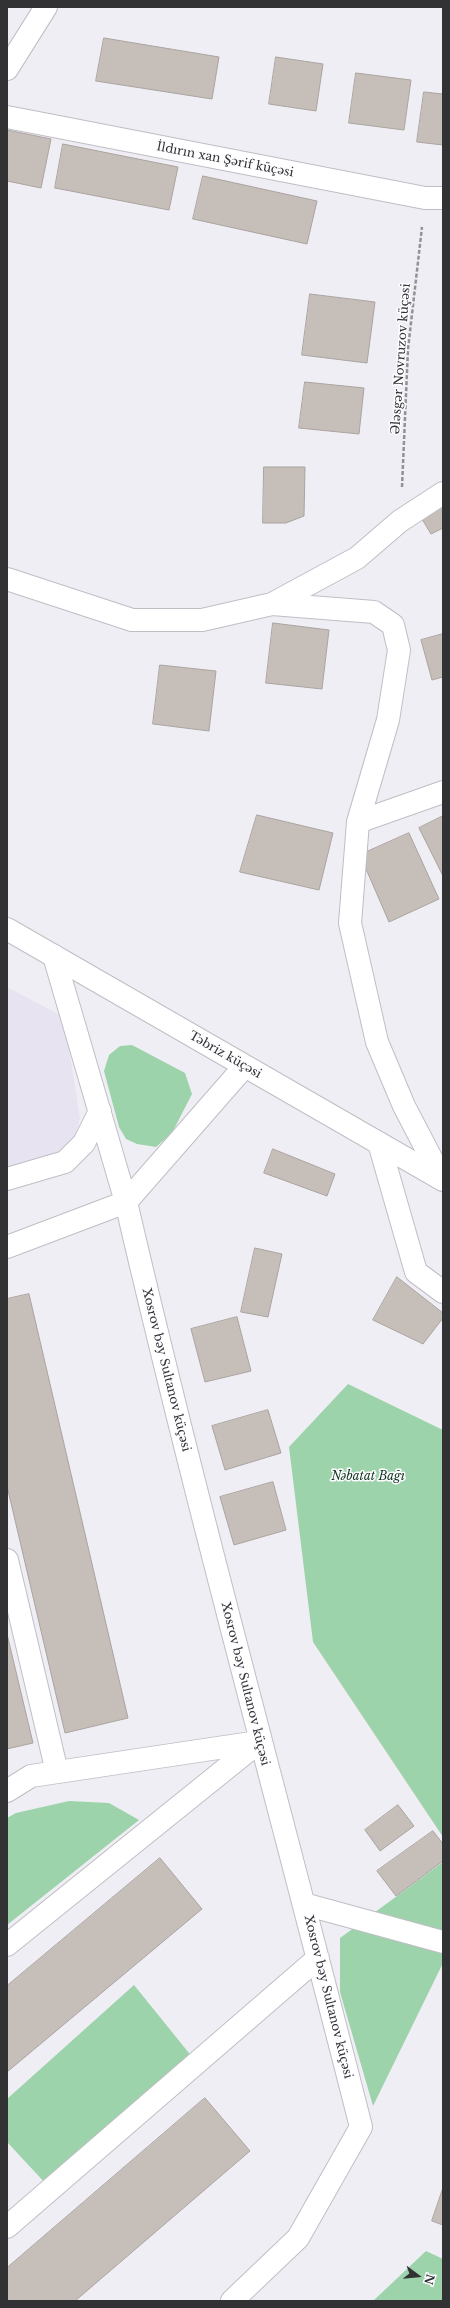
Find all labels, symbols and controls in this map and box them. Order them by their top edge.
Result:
street label: İldırın xan Şərif küçəsi [155,140,295,180]
street label: Ələsgər Novruzov küçəsi [389,283,413,435]
street label: Təbriz küçəsi [186,1028,264,1082]
street label: Xosrov bəy Sultanov küçəsi [139,1287,193,1453]
park label: Nəbatat Bağı [331,1470,405,1484]
street label: Xosrov bəy Sultanov küçəsi [218,1601,272,1767]
street label: Xosrov bəy Sultanov küçəsi [301,1914,355,2080]
north arrow [398,2256,438,2296]
text: N [421,2272,438,2286]

